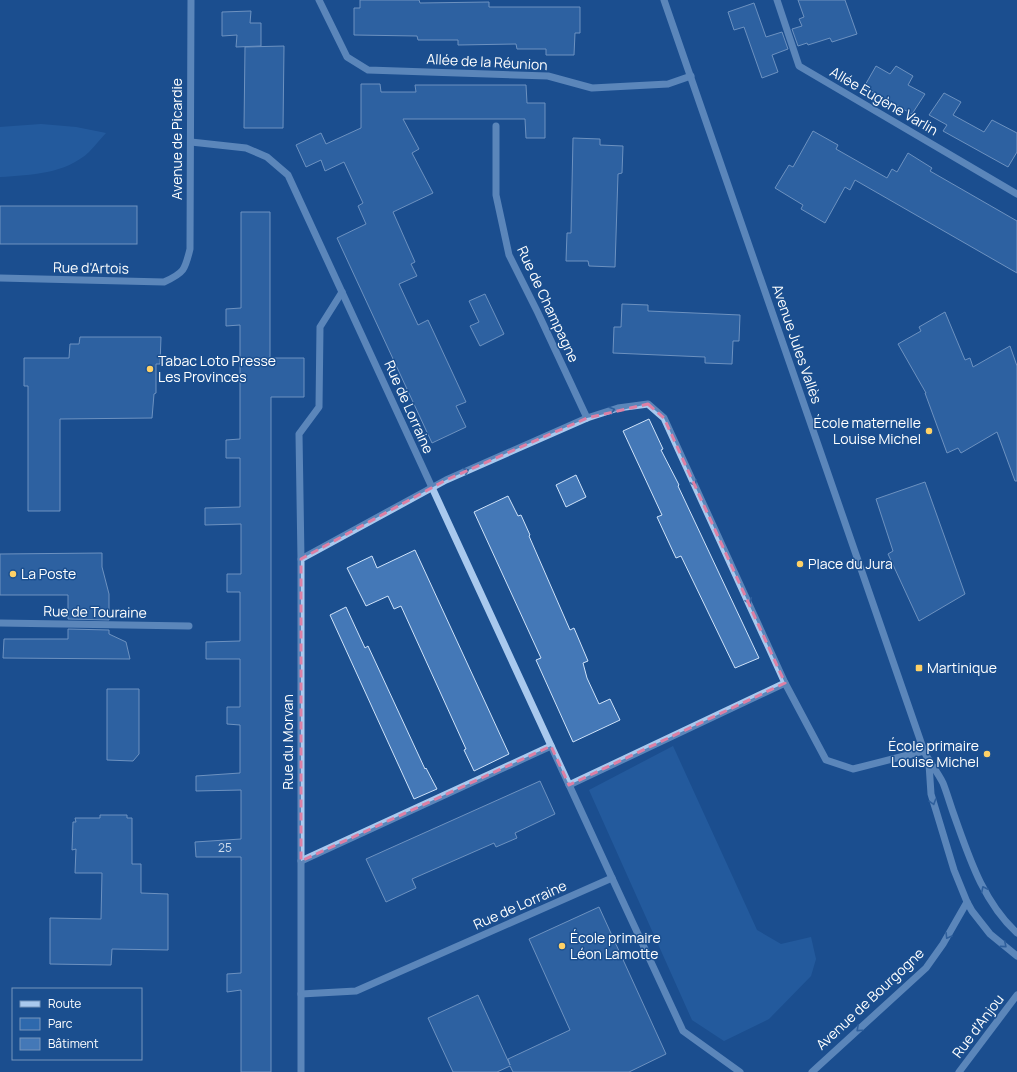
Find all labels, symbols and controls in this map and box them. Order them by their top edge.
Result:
street label: Allée de la Réunion [426,49,548,74]
street label: Allée Eugène Varlin [827,62,942,139]
street label: Avenue de Picardie [167,78,186,200]
street label: Rue de Champagne [513,243,584,365]
street label: Rue d'Artois [53,257,129,278]
street label: Avenue Jules Vallès [768,282,827,406]
place label: Tabac Loto Presse Les Provinces [158,351,276,386]
street label: Rue de Lorraine [380,357,439,456]
marker: Tabac Loto Presse Les Provinces [145,364,155,374]
one-way arrow [608,407,615,415]
place label: École maternelle Louise Michel [814,413,921,448]
marker: École maternelle Louise Michel [924,426,934,436]
one-way arrow [462,468,470,476]
one-way arrow [689,479,697,487]
place label: Place du Jura [808,554,893,573]
marker: Place du Jura [795,559,805,569]
place label: La Poste [21,564,76,583]
marker: La Poste [8,569,18,579]
one-way arrow [744,597,752,604]
street label: Rue de Touraine [43,601,147,622]
place label: Martinique [927,658,997,677]
marker: Martinique [914,663,924,673]
street label: Rue du Morvan [278,694,297,790]
place label: École primaire Louise Michel [888,736,979,771]
marker: École primaire Louise Michel [982,749,992,759]
one-way arrow [928,798,937,805]
house number: 25 [218,839,232,856]
street label: Rue de Lorraine [470,875,569,934]
one-way arrow [981,885,988,893]
place label: École primaire Léon Lamotte [570,928,661,963]
one-way arrow [946,932,953,939]
marker: École primaire Léon Lamotte [557,941,567,951]
one-way arrow [999,941,1006,948]
street label: Avenue de Bourgogne [812,944,928,1054]
legend [12,988,142,1060]
street label: Rue d'Anjou [947,990,1008,1061]
text: Route [48,995,81,1012]
text: Parc [48,1015,73,1032]
one-way arrow [856,1024,864,1032]
text: Bâtiment [48,1035,99,1052]

